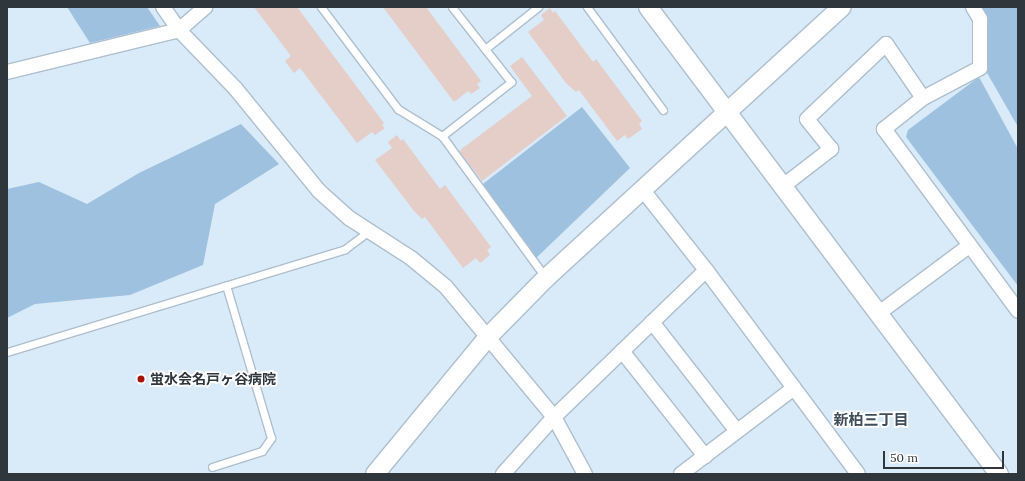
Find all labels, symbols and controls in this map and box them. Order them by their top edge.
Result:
place label: 蛍水会名戸ヶ谷病院 [150,371,276,387]
marker: 蛍水会名戸ヶ谷病院 [135,373,147,385]
district label: 新柏三丁目 [834,411,908,429]
scale bar [885,443,1006,469]
text: 50 m [890,450,918,465]

